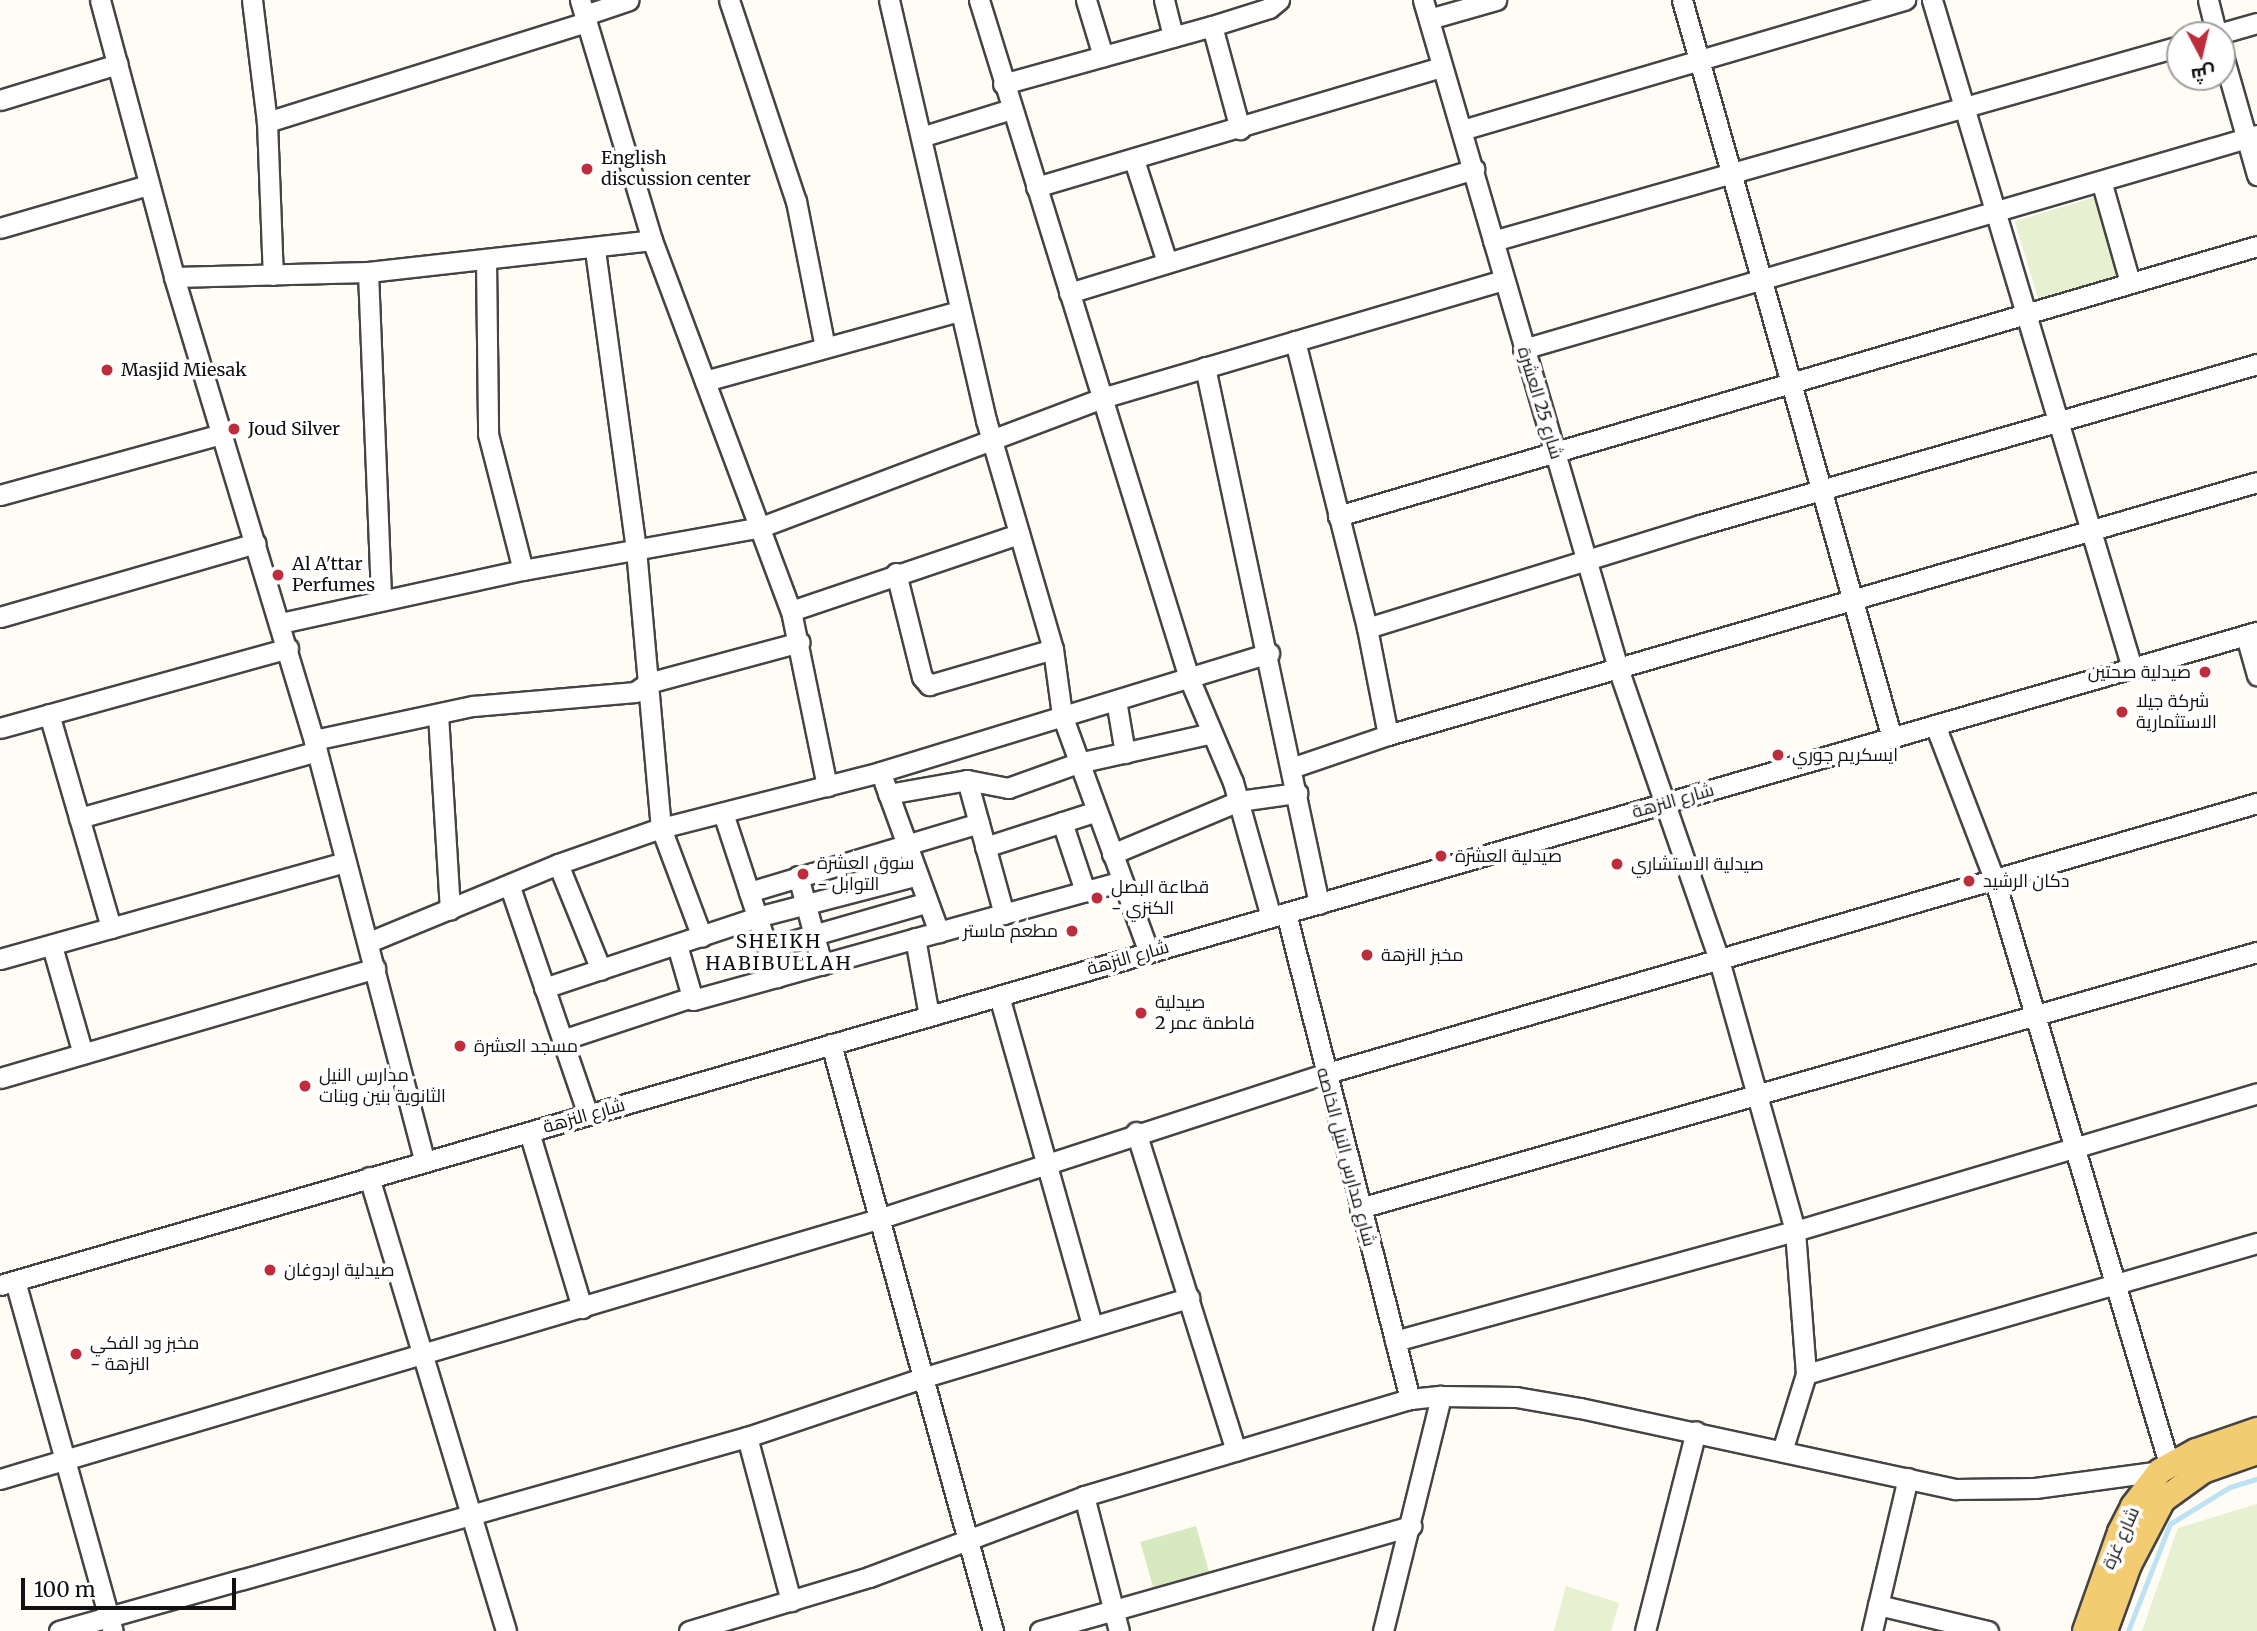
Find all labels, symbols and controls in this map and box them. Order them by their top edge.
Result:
north arrow [2166,21,2236,91]
text: ش [2190,61,2217,88]
place label: English discussion center [601,148,751,190]
marker: English discussion center [579,161,595,177]
street label: شارع 25 العشرة [1513,344,1567,462]
place label: Masjid Miesak [121,359,247,381]
marker: Masjid Miesak [99,362,115,378]
place label: Joud Silver [248,418,340,440]
marker: Joud Silver [226,421,242,437]
place label: Al A'ttar Perfumes [292,554,375,596]
marker: Al A'ttar Perfumes [270,567,286,583]
place label: صيدلية صحتين [2088,661,2191,683]
marker: صيدلية صحتين [2197,664,2213,680]
place label: شركة جيلا الاستثمارية [2136,691,2217,734]
marker: شركة جيلا الاستثمارية [2114,704,2130,720]
place label: ايسكريم جوري [1792,744,1898,766]
marker: ايسكريم جوري [1770,747,1786,763]
street label: شارع النزهة [1629,779,1717,823]
place label: صيدلية العشرة [1455,845,1562,867]
marker: صيدلية العشرة [1433,848,1449,864]
place label: سوق العشرة - التوابل [817,853,914,896]
place label: صيدلية الاستشاري [1631,853,1764,875]
marker: صيدلية الاستشاري [1609,856,1625,872]
marker: سوق العشرة - التوابل [795,866,811,882]
place label: دكان الرشيد [1983,870,2070,892]
marker: دكان الرشيد [1961,873,1977,889]
place label: قطاعة البصل - الكنزي [1111,877,1209,920]
marker: قطاعة البصل - الكنزي [1089,890,1105,906]
place label: مطعم ماستر [963,920,1058,942]
marker: مطعم ماستر [1064,923,1080,939]
district label: SHEIKH HABIBULLAH [706,931,852,975]
street label: شارع النزهة [1084,936,1172,980]
place label: مخبز النزهة [1381,944,1464,966]
marker: مخبز النزهة [1359,947,1375,963]
place label: صيدلية فاطمة عمر 2 [1155,992,1255,1034]
marker: صيدلية فاطمة عمر 2 [1133,1005,1149,1021]
place label: مسجد العشرة [474,1035,578,1057]
marker: مسجد العشرة [452,1038,468,1054]
place label: مدارس النيل الثانوية بنين وبنات [319,1065,446,1108]
street label: شارع مدارس النيل الخاصه [1312,1065,1380,1249]
marker: مدارس النيل الثانوية بنين وبنات [297,1078,313,1094]
street label: شارع النزهة [540,1094,628,1138]
place label: صيدلية اردوغان [284,1259,395,1281]
marker: صيدلية اردوغان [262,1262,278,1278]
place label: مخبز ود الفكي - النزهة [90,1333,199,1376]
marker: مخبز ود الفكي - النزهة [68,1346,84,1362]
street label: شارع غزة [2098,1504,2144,1572]
scale bar [24,1564,240,1608]
text: 100 m [34,1576,96,1603]

